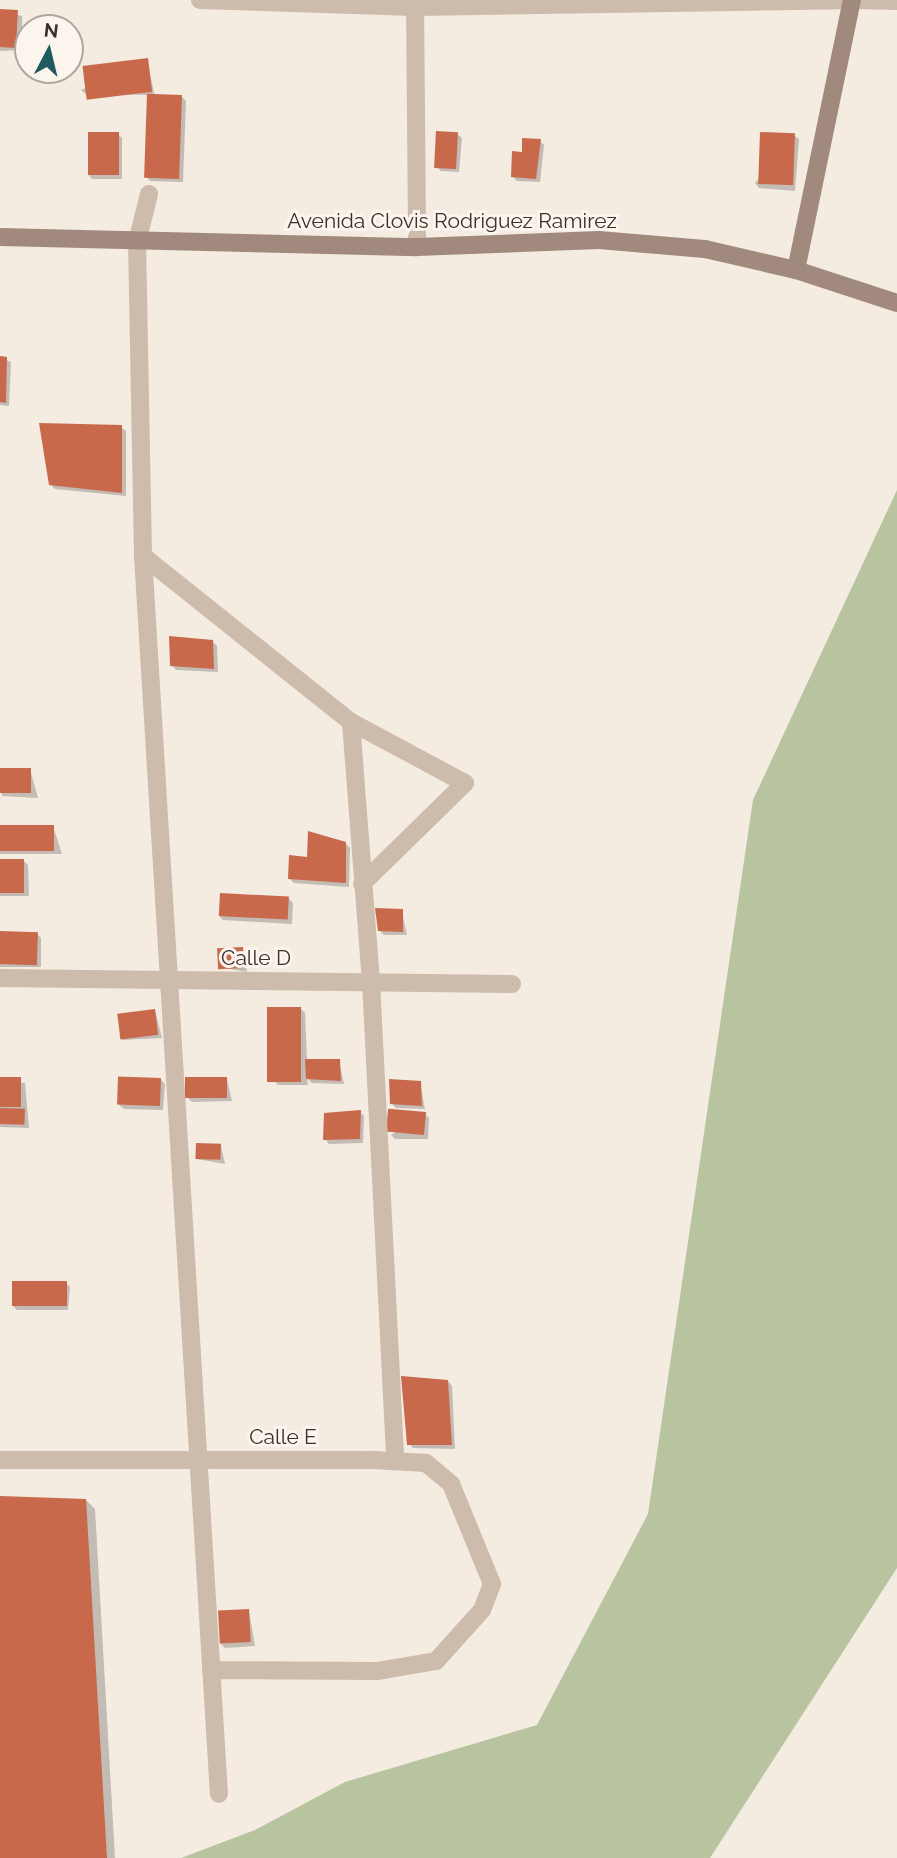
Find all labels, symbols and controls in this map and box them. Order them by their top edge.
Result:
north arrow [14,14,84,84]
text: N [43,18,60,42]
street label: Avenida Clovis Rodriguez Ramirez [287,208,617,234]
street label: Calle D [221,945,291,971]
street label: Calle E [249,1424,317,1450]

